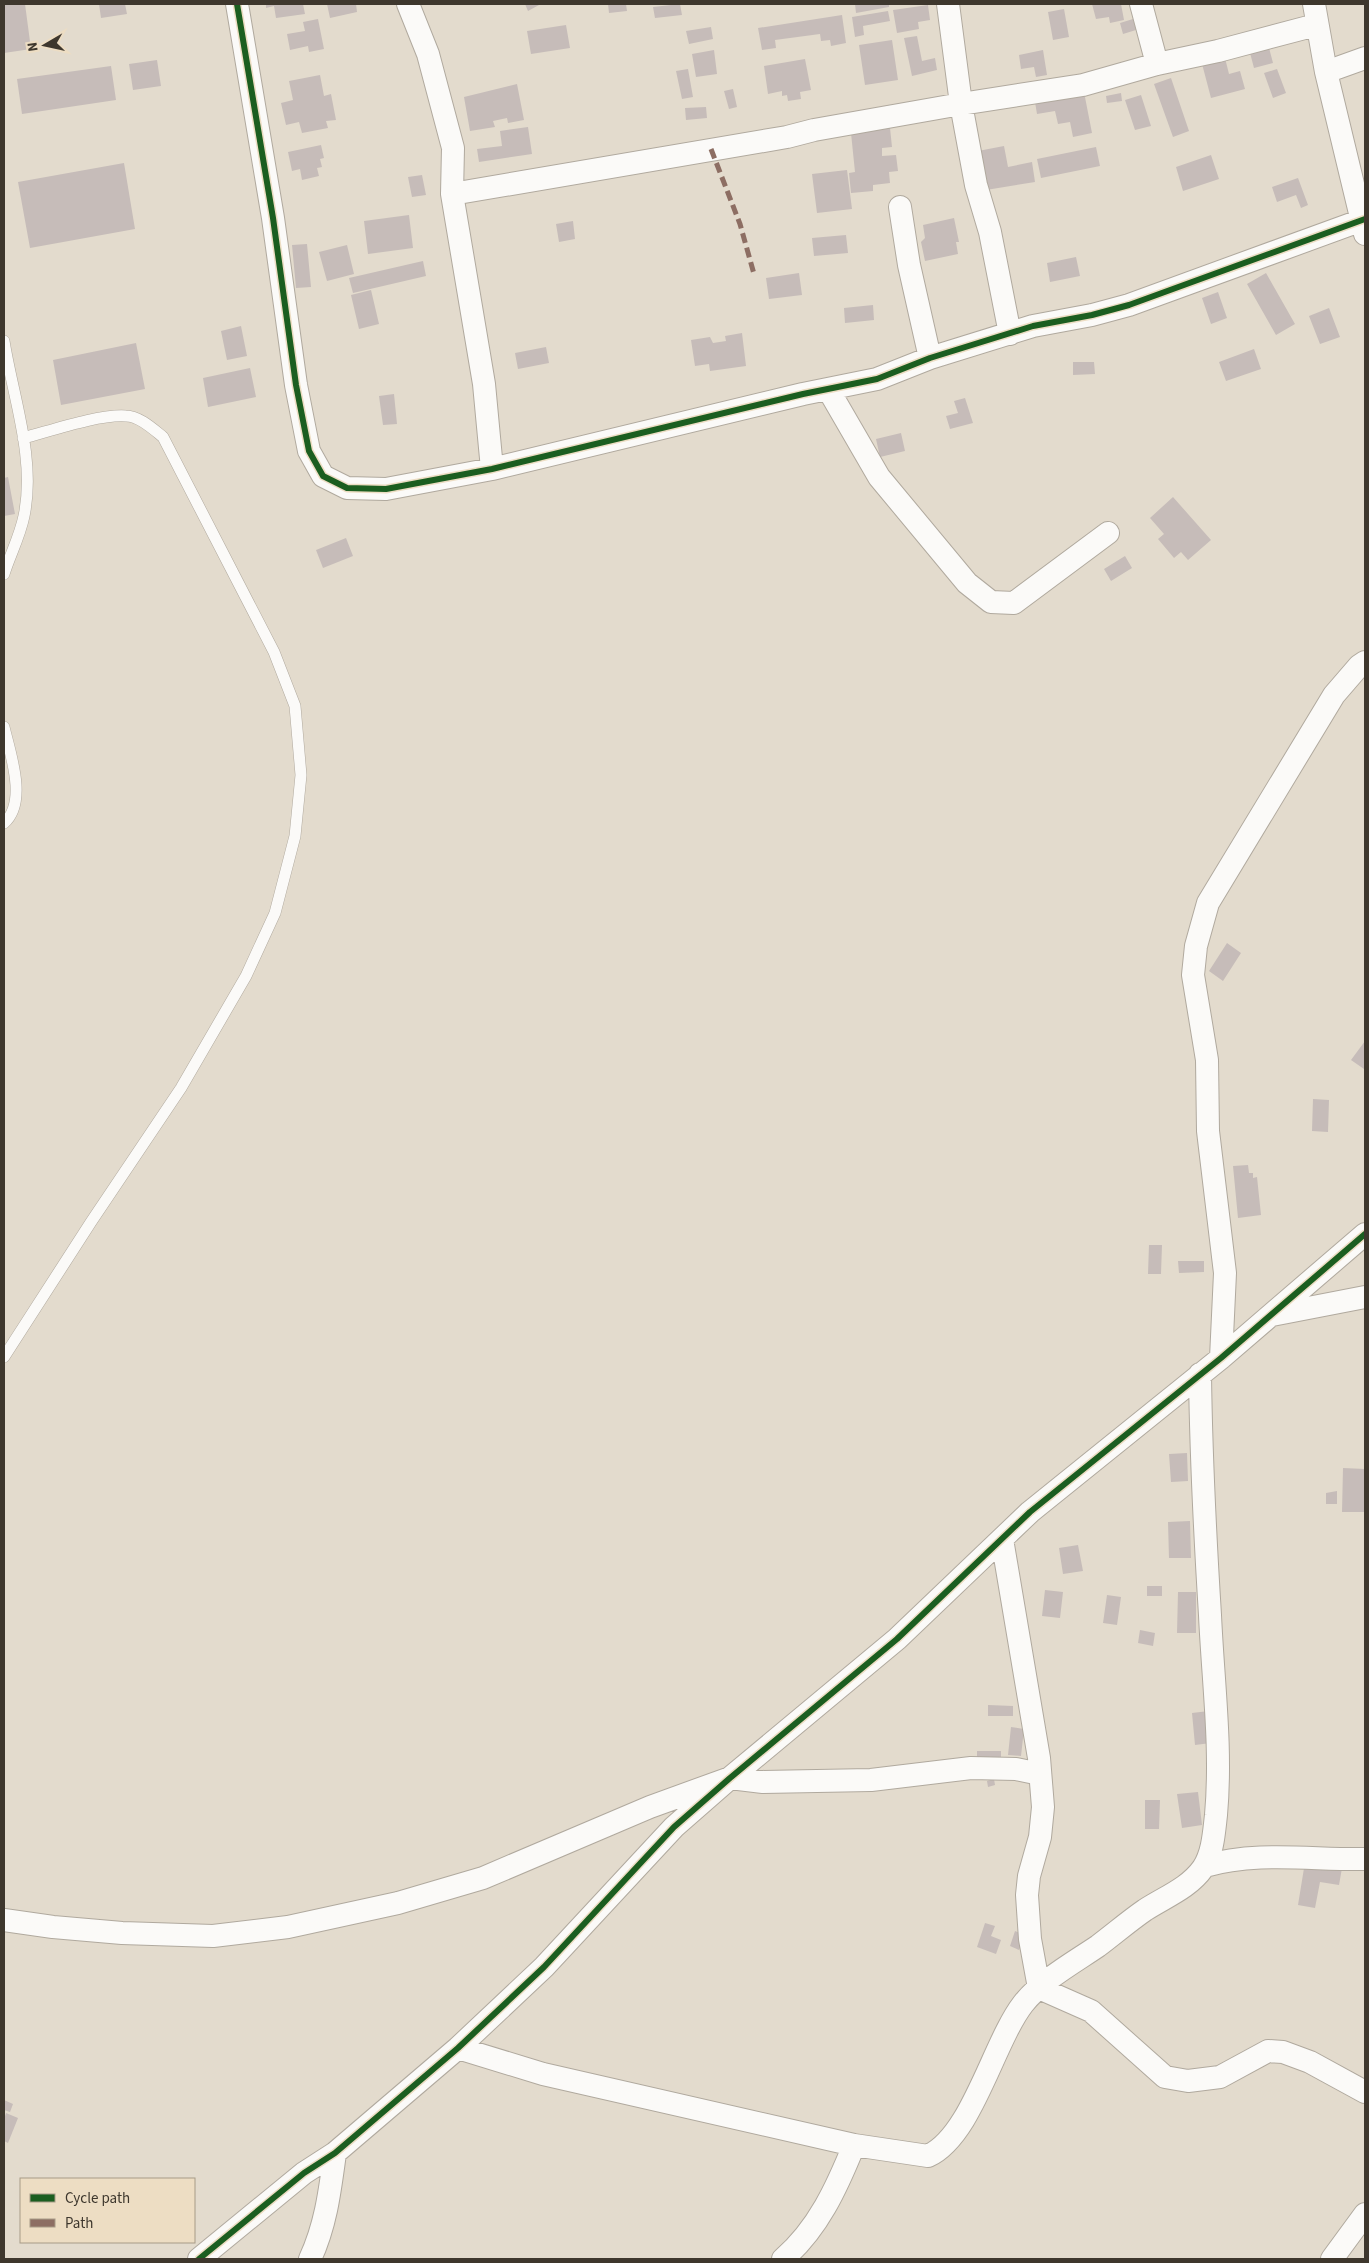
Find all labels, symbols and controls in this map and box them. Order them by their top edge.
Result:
north arrow [20,20,70,70]
text: N [23,41,44,53]
legend [20,2178,195,2243]
text: Cycle path [65,2188,130,2209]
text: Path [65,2213,93,2234]

